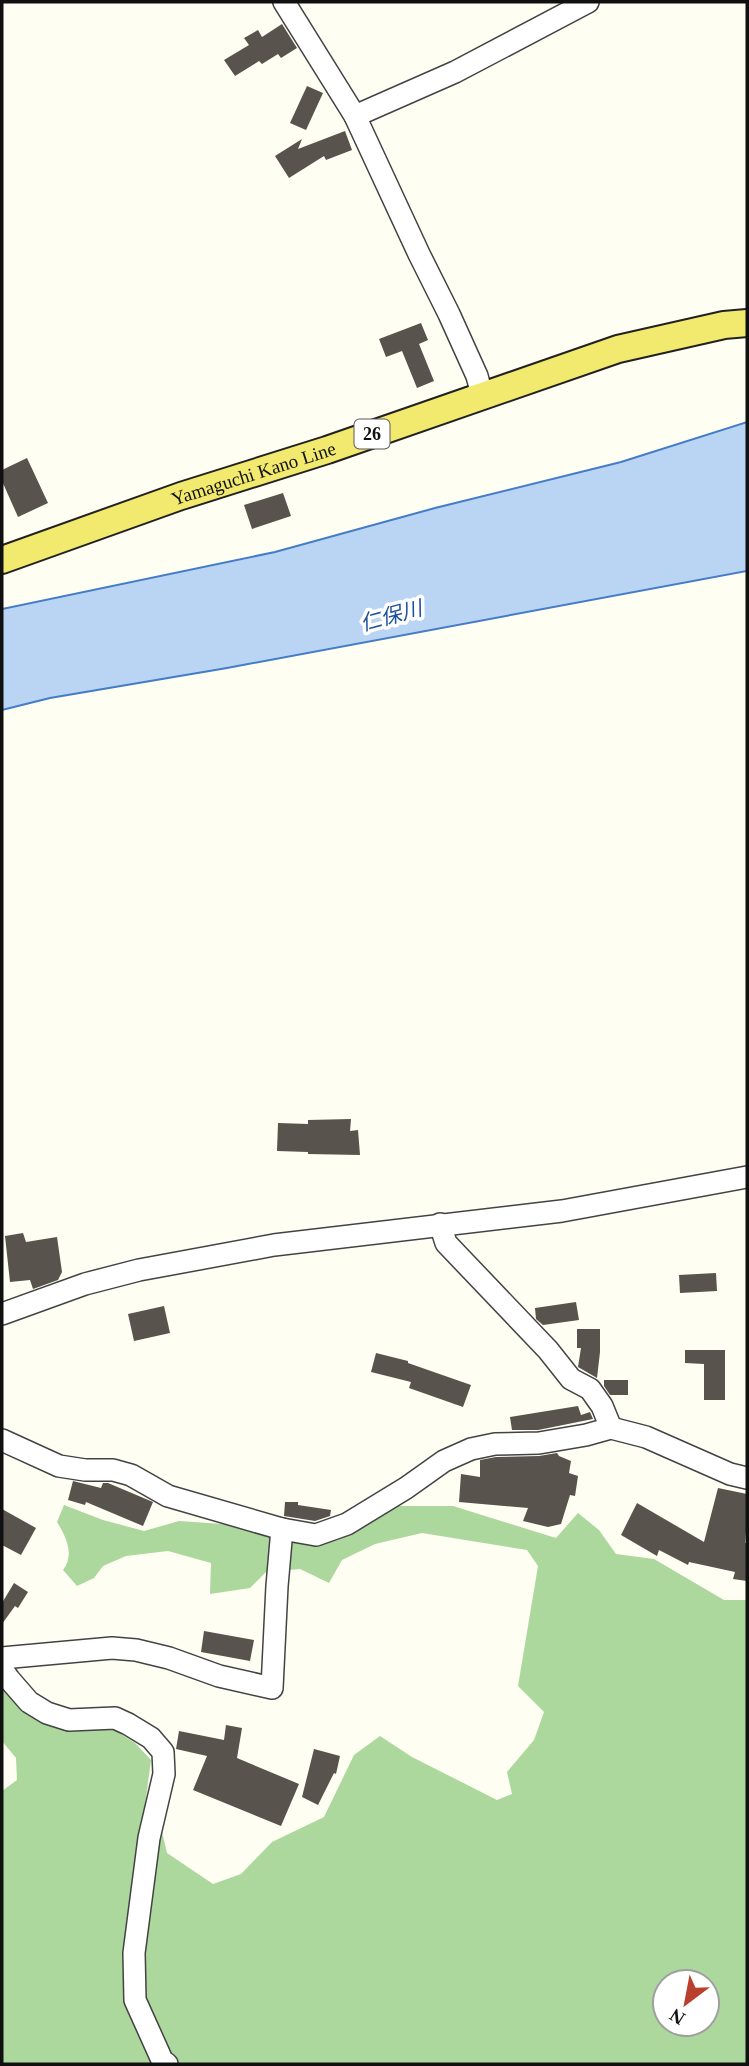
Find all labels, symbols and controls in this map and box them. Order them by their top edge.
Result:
road number: 26 [354,420,390,448]
street label: Yamaguchi Kano Line [169,438,339,510]
water label: 仁保川 [357,596,426,636]
north arrow [651,1968,721,2038]
text: N [666,2004,689,2030]

